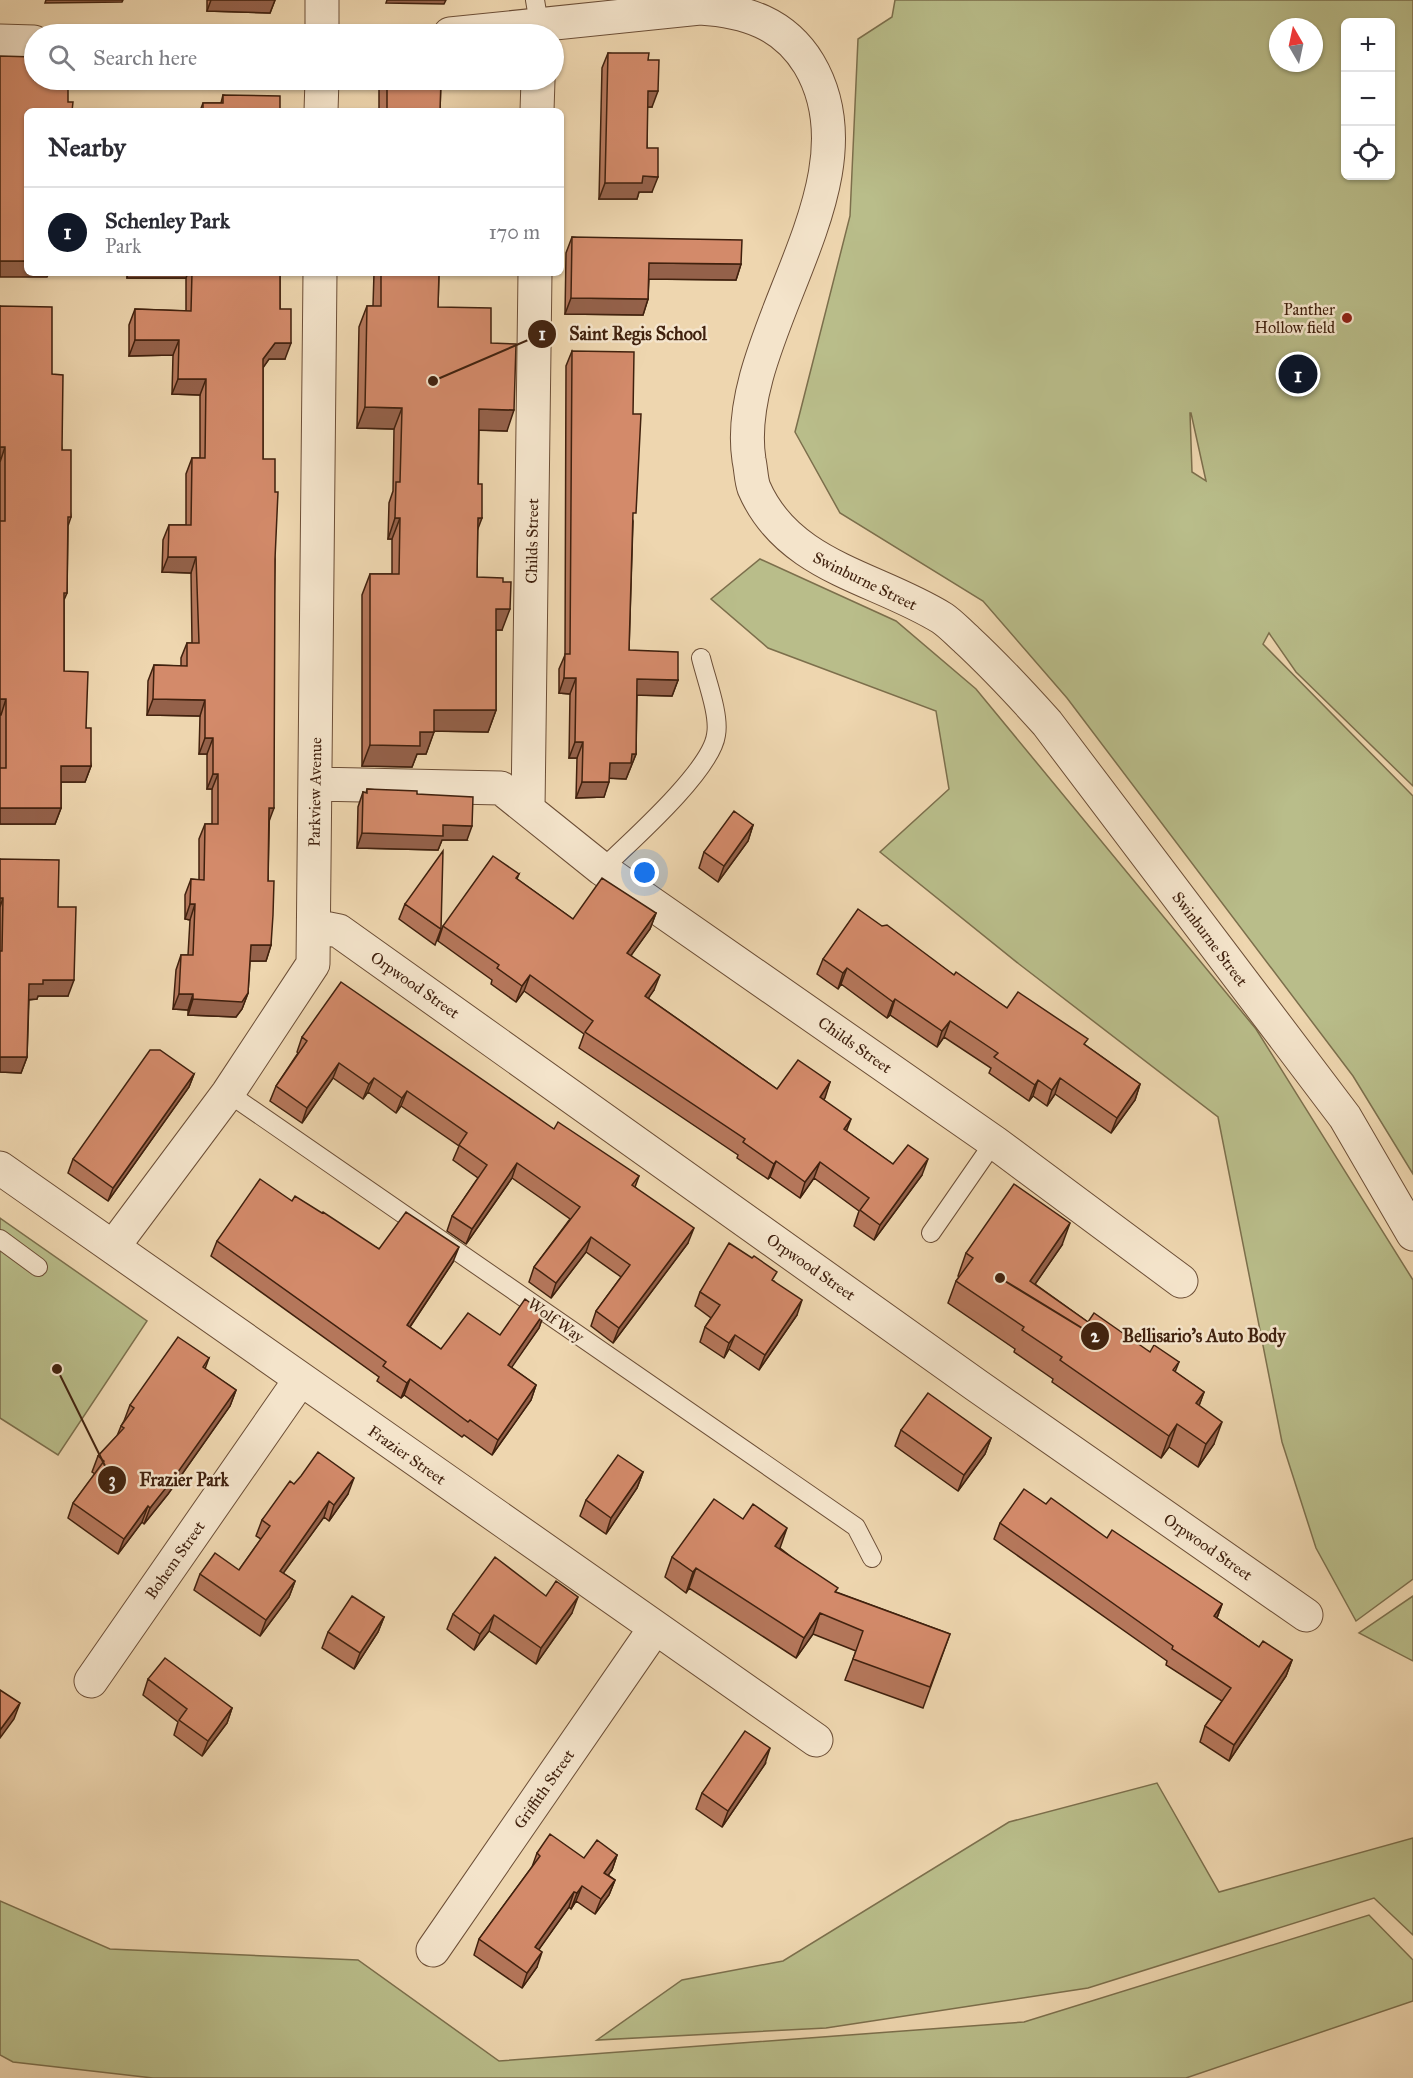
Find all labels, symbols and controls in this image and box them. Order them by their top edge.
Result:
north arrow [1269,18,1323,72]
map controls [1341,18,1395,180]
button: + [1341,18,1395,72]
search box [24,24,564,90]
icon: search [45,41,78,74]
text: Search here [93,44,197,71]
button: − [1341,72,1395,126]
button: locate [1341,126,1395,180]
text: Nearby [48,131,126,163]
text: Schenley Park [105,207,230,234]
text: 1 [64,220,71,244]
text: 170 m [489,220,540,244]
text: Park [105,234,141,258]
place label: Panther Hollow field [1254,300,1335,337]
marker: Panther Hollow field [1340,311,1354,325]
callout: Saint Regis School [527,316,719,352]
text: 1 [538,323,546,345]
text: Saint Regis School [569,323,708,346]
pin: 1 [1278,352,1318,397]
street label: Childs Street [522,498,542,584]
street label: Swinburne Street [810,548,920,615]
street label: Parkview Avenue [305,737,325,847]
your location [630,858,659,887]
street label: Swinburne Street [1168,888,1252,990]
street label: Orpwood Street [367,947,463,1023]
street label: Childs Street [815,1013,896,1078]
street label: Orpwood Street [763,1229,859,1305]
street label: Wolf Way [524,1294,588,1347]
callout: Bellisario's Auto Body [1080,1318,1297,1354]
text: 2 [1091,1325,1101,1347]
text: Bellisario's Auto Body [1122,1325,1287,1348]
street label: Frazier Street [365,1421,450,1489]
callout: Frazier Park [97,1462,240,1498]
text: 3 [108,1469,116,1492]
text: Frazier Park [139,1469,229,1491]
street label: Orpwood Street [1160,1509,1256,1585]
street label: Bohem Street [141,1517,209,1603]
street label: Griffith Street [510,1745,579,1832]

